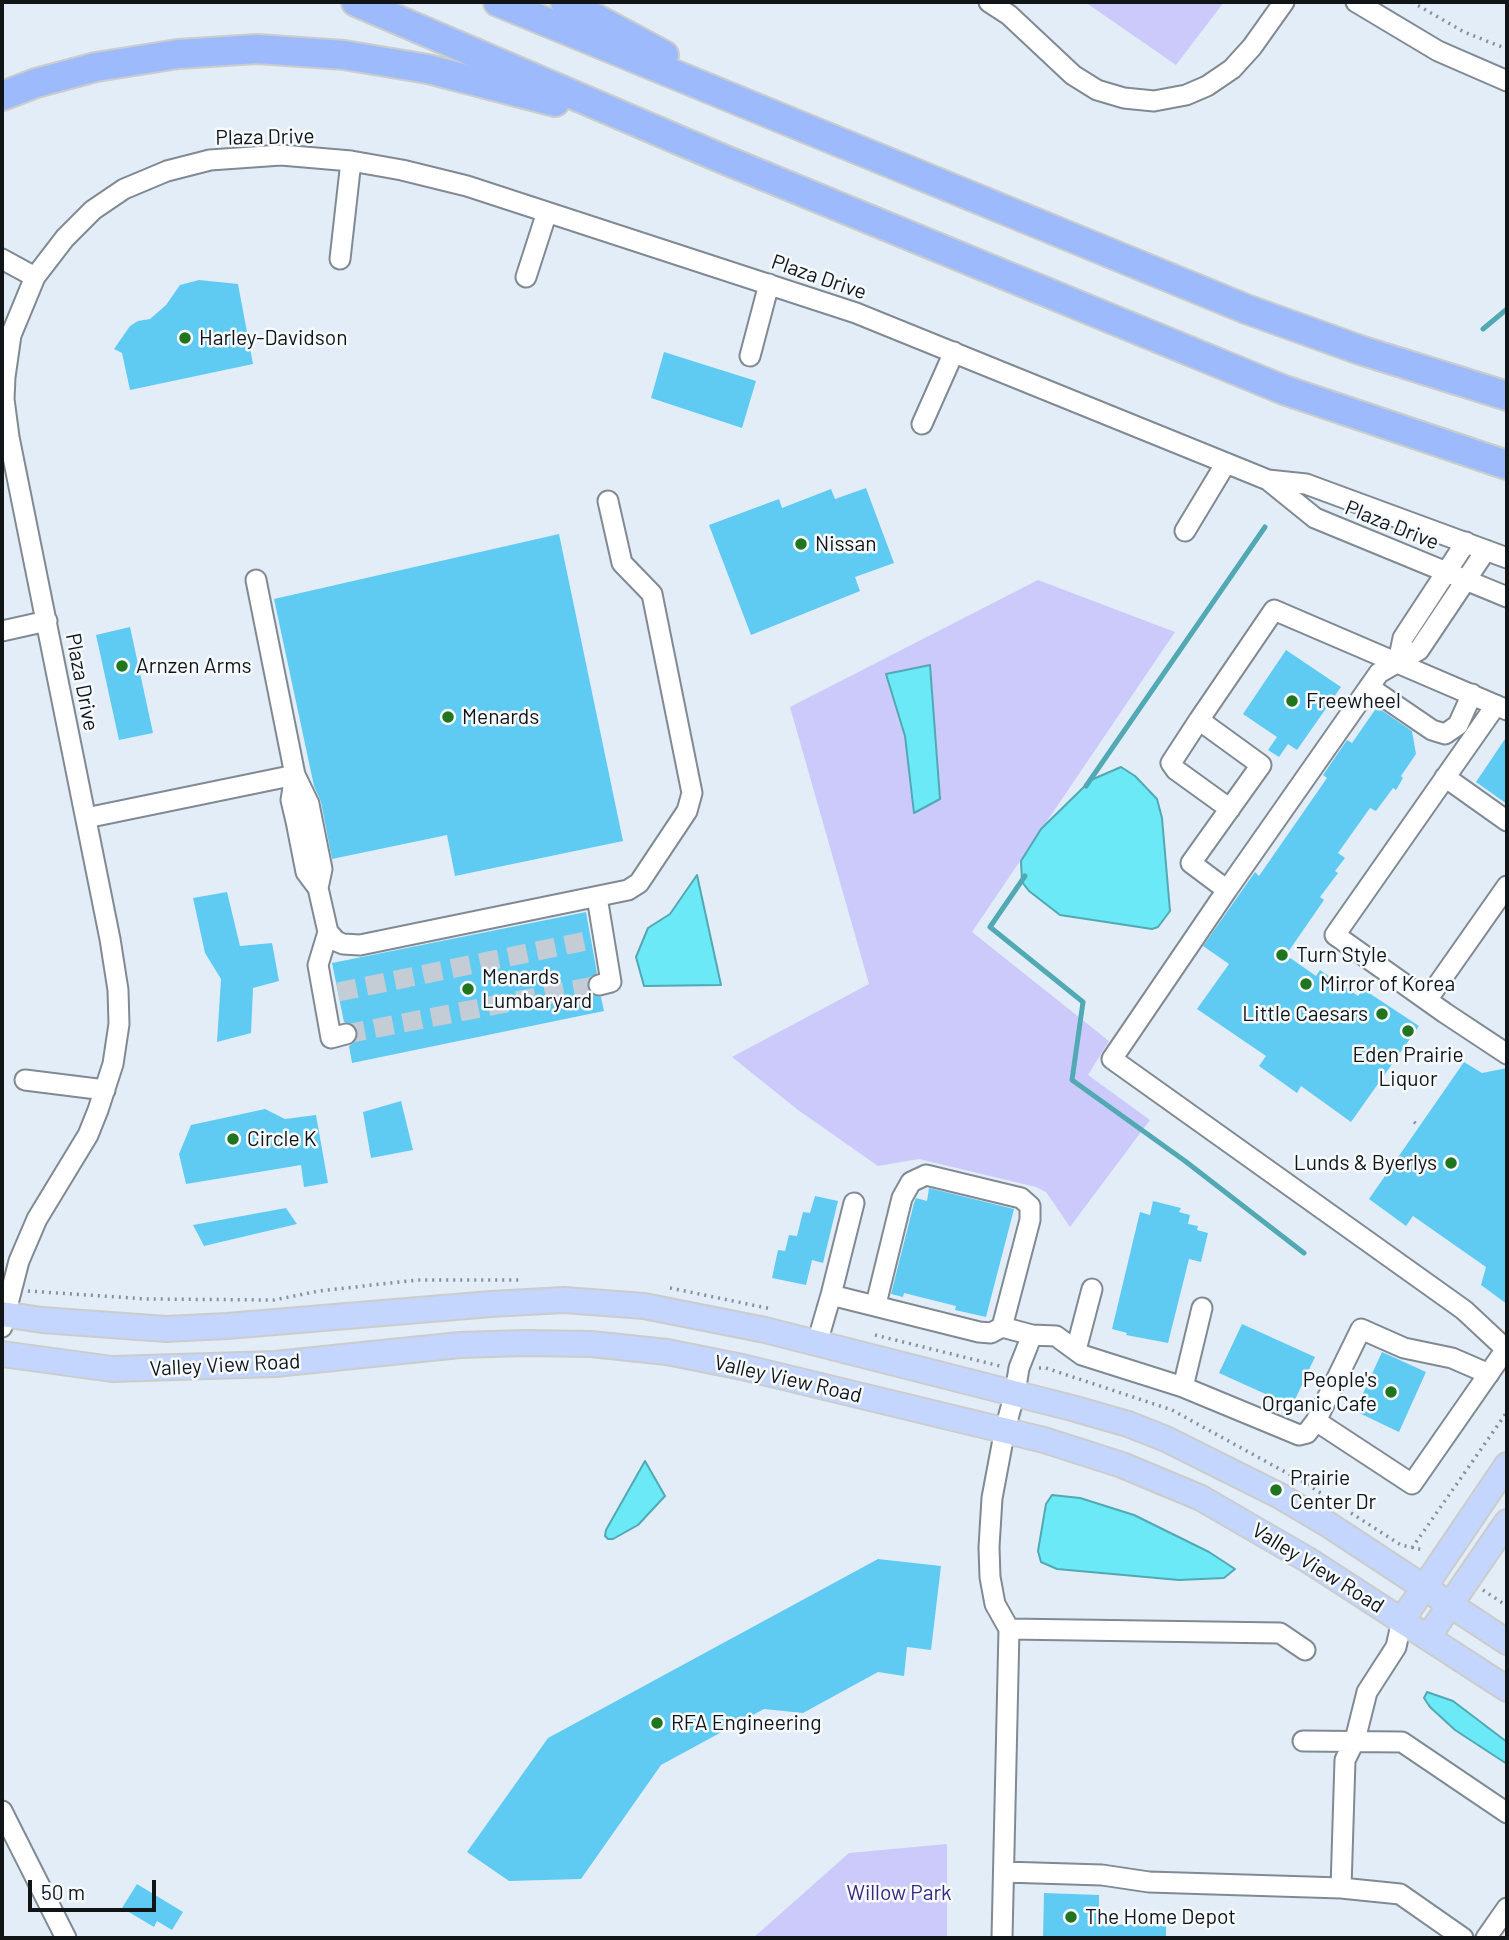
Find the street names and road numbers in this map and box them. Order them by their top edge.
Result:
street label: Plaza Drive [215,124,315,150]
street label: Plaza Drive [768,249,870,305]
street label: Plaza Drive [1341,495,1443,555]
street label: Plaza Drive [60,631,104,733]
street label: Valley View Road [149,1348,301,1382]
street label: Valley View Road [712,1350,864,1408]
street label: Valley View Road [1247,1517,1389,1619]

